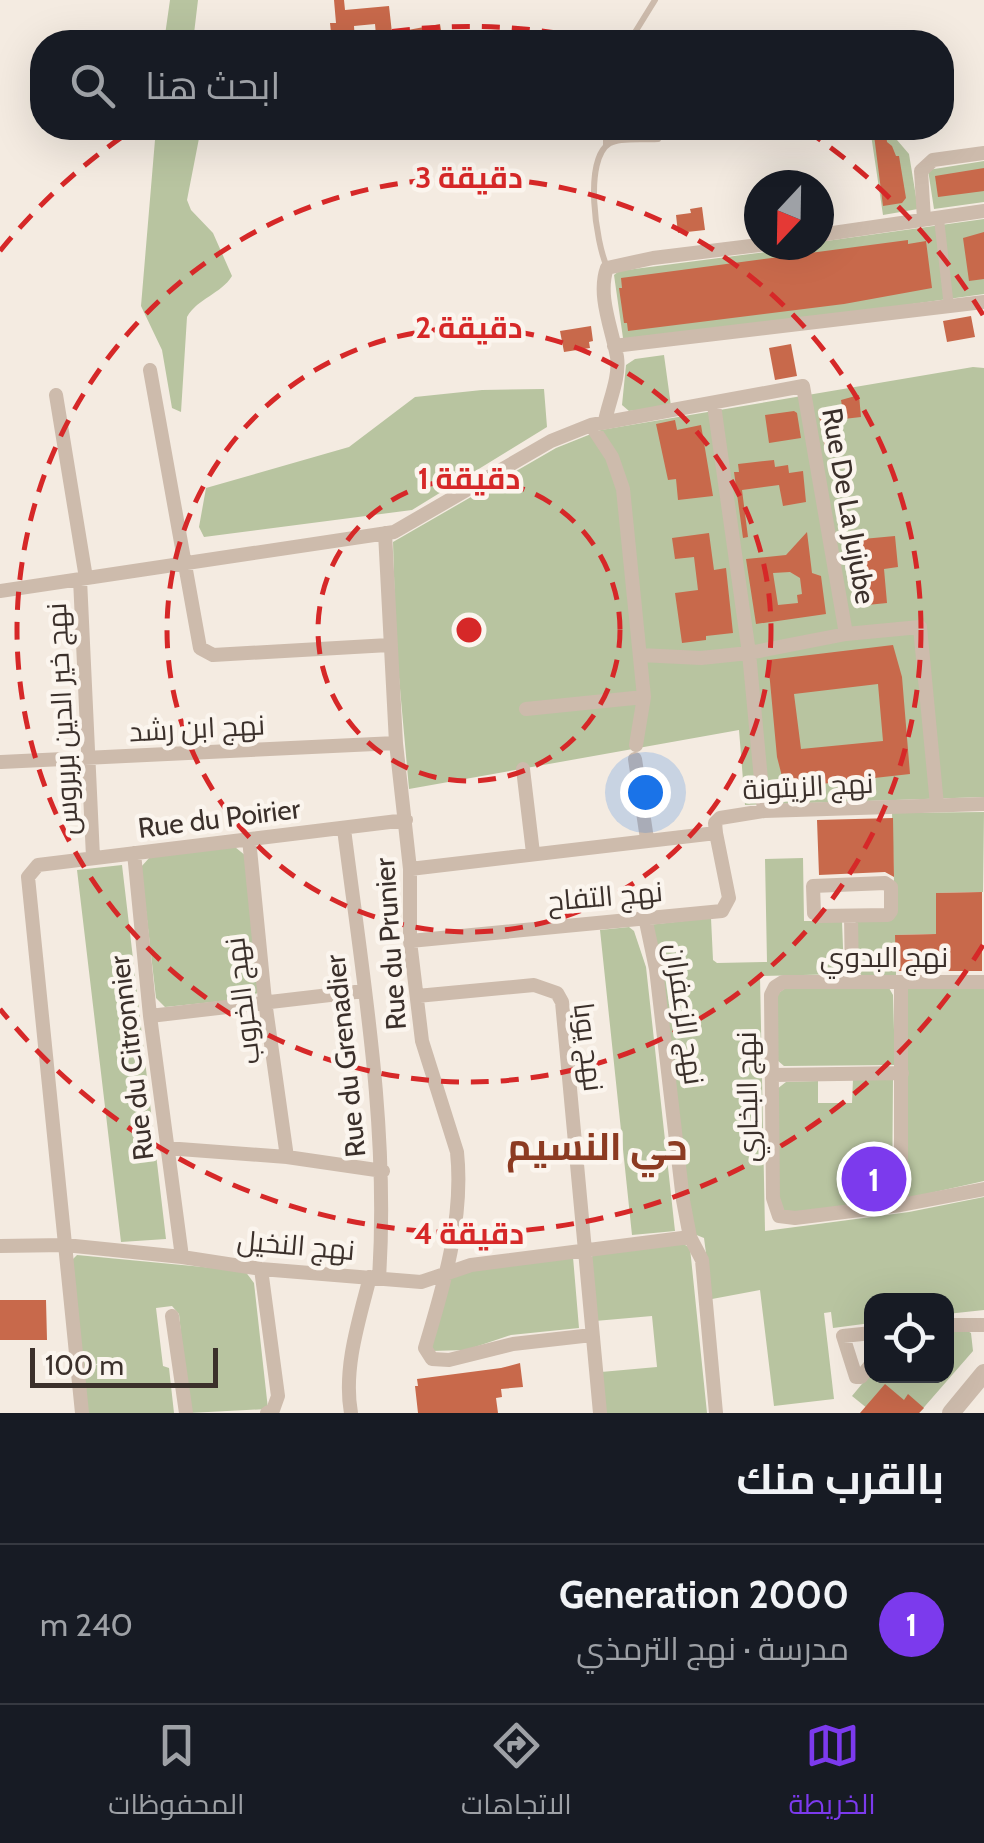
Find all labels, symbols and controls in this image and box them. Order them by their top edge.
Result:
search box [30,30,954,140]
icon: search [65,58,120,113]
text: ابحث هنا [145,62,281,109]
text: 3 دقيقة [415,159,523,196]
north arrow [744,170,834,260]
text: 2 دقيقة [415,309,523,346]
street label: Rue De La Jujube [815,405,883,607]
text: 1 دقيقة [418,460,520,497]
street label: نهج خير الدين بربروس [39,602,87,836]
centre of rings [451,612,487,648]
street label: نهج ابن رشد [128,707,266,751]
street label: نهج الزيتونة [742,766,875,808]
your location [620,767,671,818]
street label: Rue du Poirier [136,791,302,845]
street label: Rue du Prunier [367,857,413,1031]
street label: نهج التفاح [546,874,664,920]
street label: نهج الخروب [217,935,269,1066]
street label: نهج البدوي [820,940,948,979]
street label: نهج الزعفران [656,941,712,1087]
street label: Rue du Citronnier [102,953,160,1162]
street label: Rue du Grenadier [317,953,373,1159]
street label: نهج يوبا [565,1001,611,1094]
street label: نهج البخاري [729,1031,770,1163]
district label: حي النسيم [506,1123,688,1178]
pin: 1 [842,1142,906,1216]
text: 4 دقيقة [414,1215,524,1252]
street label: نهج النخيل [236,1223,356,1269]
map controls [864,1293,954,1383]
button: locate [864,1293,954,1383]
scale bar [30,1343,218,1388]
text: 100 m [45,1348,124,1382]
text: بالقرب منك [736,1453,944,1505]
text: Generation 2000 [559,1571,849,1618]
text: 240 m [40,1605,133,1644]
text: 1 [906,1605,917,1644]
text: مدرسة · نهج الترمذي [576,1629,849,1668]
tab: المحفوظات [108,1718,245,1830]
tab: الاتجاهات [461,1718,572,1830]
tab: الخريطة [788,1718,876,1830]

